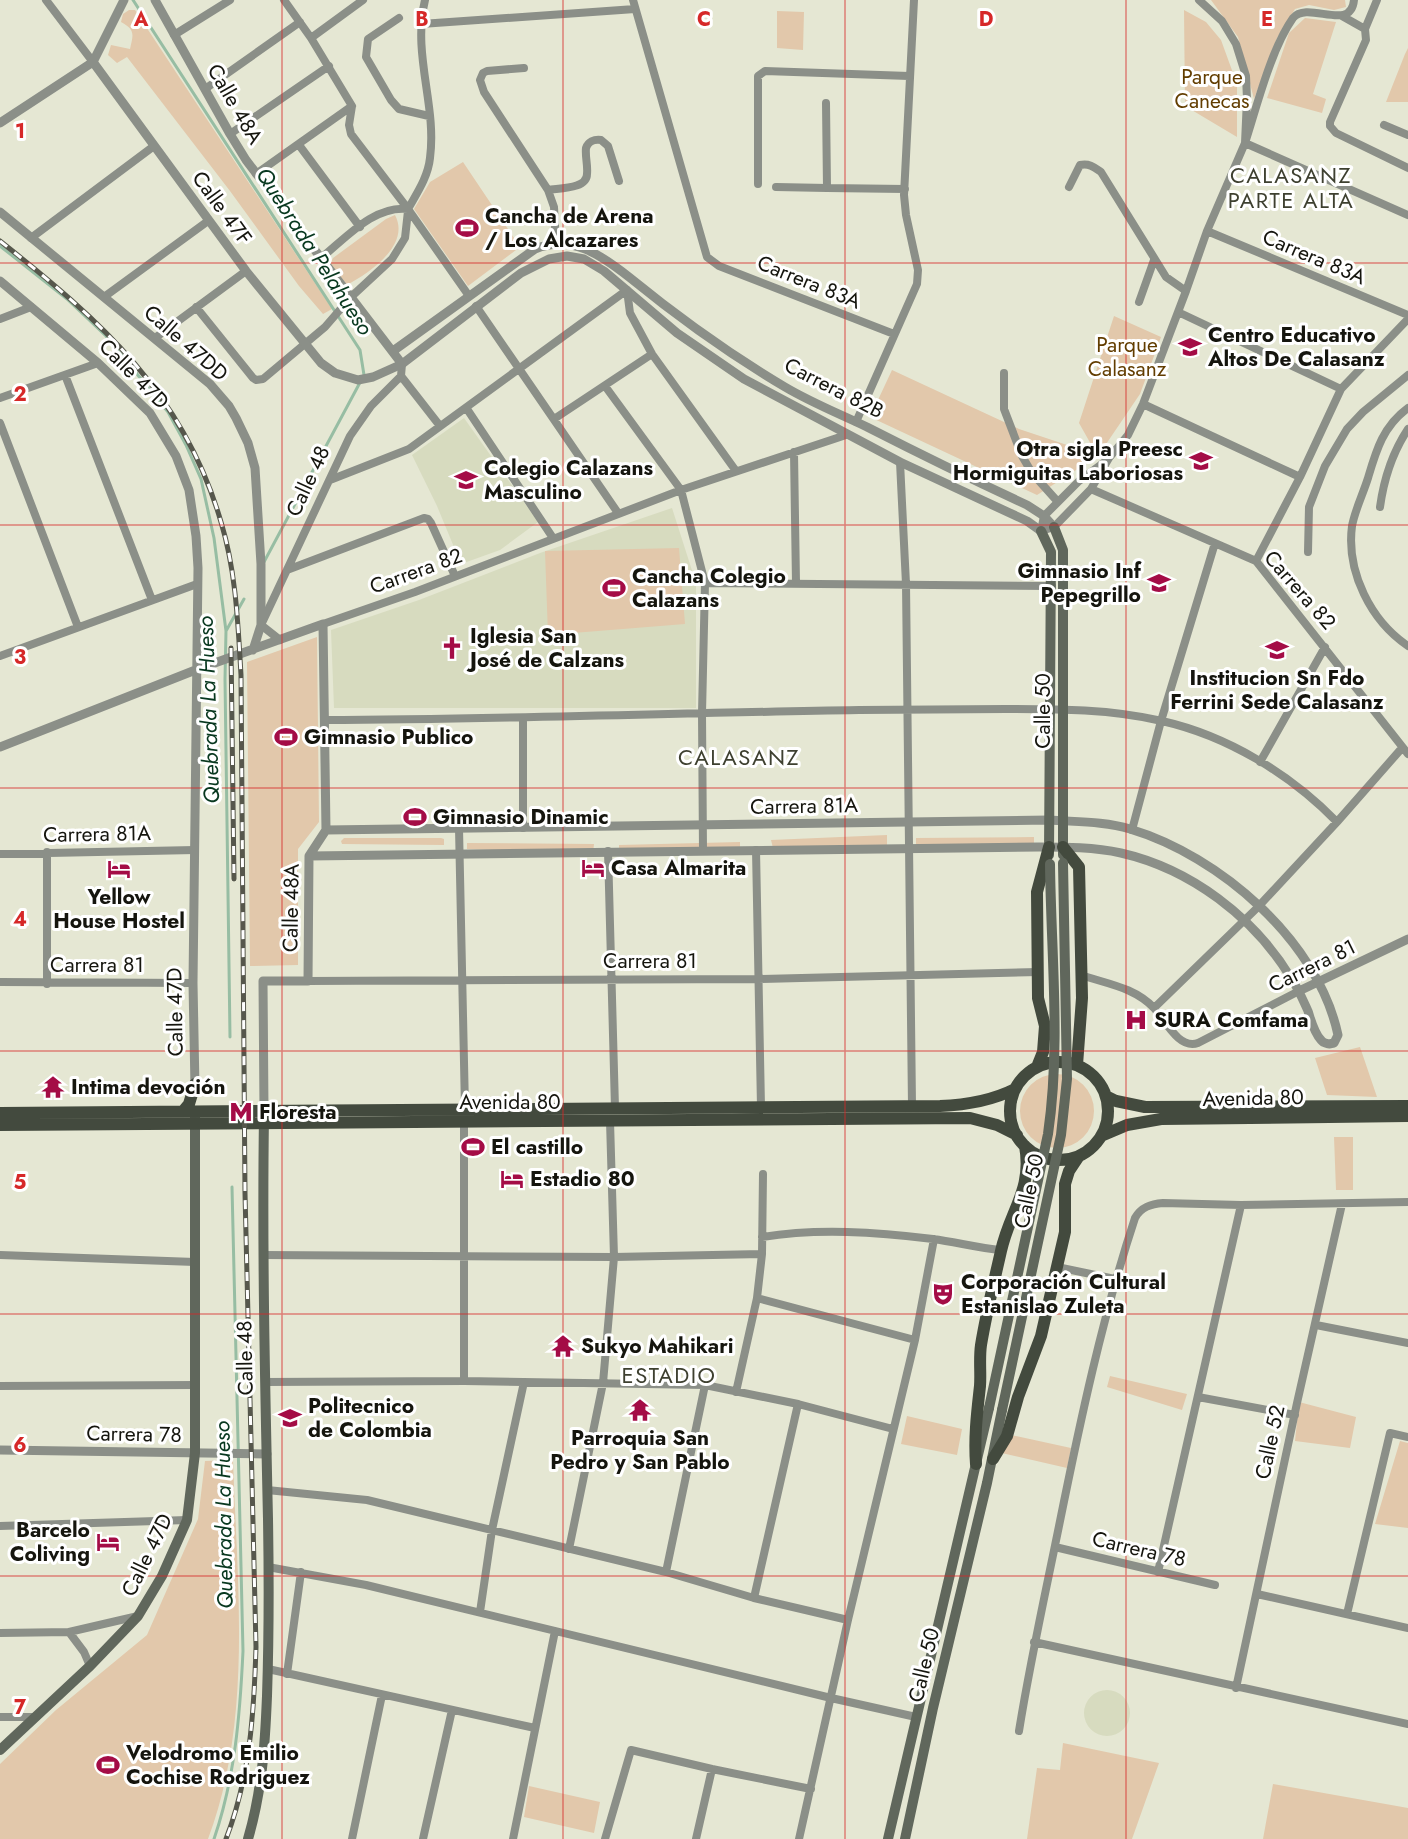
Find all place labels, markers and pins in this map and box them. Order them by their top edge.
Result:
place label: Cancha de Arena / Los Alcazares [485,201,654,255]
sports icon: Cancha de Arena / Los Alcazares [454,215,480,241]
place label: Centro Educativo Altos De Calasanz [1207,320,1385,374]
school or university icon: Centro Educativo Altos De Calasanz [1177,334,1203,360]
place label: Otra sigla Preesc Hormiguitas Laboriosas [953,434,1183,488]
school or university icon: Otra sigla Preesc Hormiguitas Laboriosas [1188,448,1214,474]
place label: Colegio Calazans Masculino [484,453,653,507]
school or university icon: Colegio Calazans Masculino [453,467,479,493]
place label: Gimnasio Inf Pepegrillo [1017,556,1142,610]
place label: Cancha Colegio Calazans [632,561,786,615]
school or university icon: Gimnasio Inf Pepegrillo [1146,570,1172,596]
sports icon: Cancha Colegio Calazans [601,575,627,601]
place label: Iglesia San José de Calzans [466,621,625,675]
church icon: Iglesia San José de Calzans [439,635,465,661]
school or university icon: Institucion Sn Fdo Ferrini Sede Calasanz [1264,637,1290,663]
place label: Institucion Sn Fdo Ferrini Sede Calasanz [1170,663,1384,717]
place label: Gimnasio Publico [304,722,474,752]
sports icon: Gimnasio Publico [273,724,299,750]
place label: Gimnasio Dinamic [433,802,609,832]
sports icon: Gimnasio Dinamic [402,804,428,830]
place label: Casa Almarita [611,853,746,883]
hotel icon: Casa Almarita [580,855,606,881]
hotel icon: Yellow House Hostel [106,856,132,882]
place label: Yellow House Hostel [53,882,185,936]
place label: SURA Comfama [1154,1005,1309,1035]
hospital icon: SURA Comfama [1123,1007,1149,1033]
place label: Intima devoción [71,1072,226,1102]
temple icon: Intima devoción [40,1074,66,1100]
place label: Floresta [259,1097,337,1127]
metro station icon: Floresta [228,1099,254,1125]
place label: El castillo [491,1132,583,1162]
sports icon: El castillo [460,1134,486,1160]
place label: Estadio 80 [530,1164,635,1194]
hotel icon: Estadio 80 [499,1166,525,1192]
place label: Corporación Cultural Estanislao Zuleta [961,1267,1166,1321]
theatre icon: Corporación Cultural Estanislao Zuleta [930,1281,956,1307]
place label: Sukyo Mahikari [581,1331,734,1361]
temple icon: Sukyo Mahikari [550,1333,576,1359]
place label: Politecnico de Colombia [308,1391,432,1445]
temple icon: Parroquia San Pedro y San Pablo [627,1397,653,1423]
school or university icon: Politecnico de Colombia [277,1405,303,1431]
place label: Parroquia San Pedro y San Pablo [550,1423,730,1477]
place label: Barcelo Coliving [10,1515,90,1569]
hotel icon: Barcelo Coliving [95,1529,121,1555]
place label: Velodromo Emilio Cochise Rodriguez [125,1738,310,1792]
sports icon: Velodromo Emilio Cochise Rodriguez [95,1752,121,1778]

